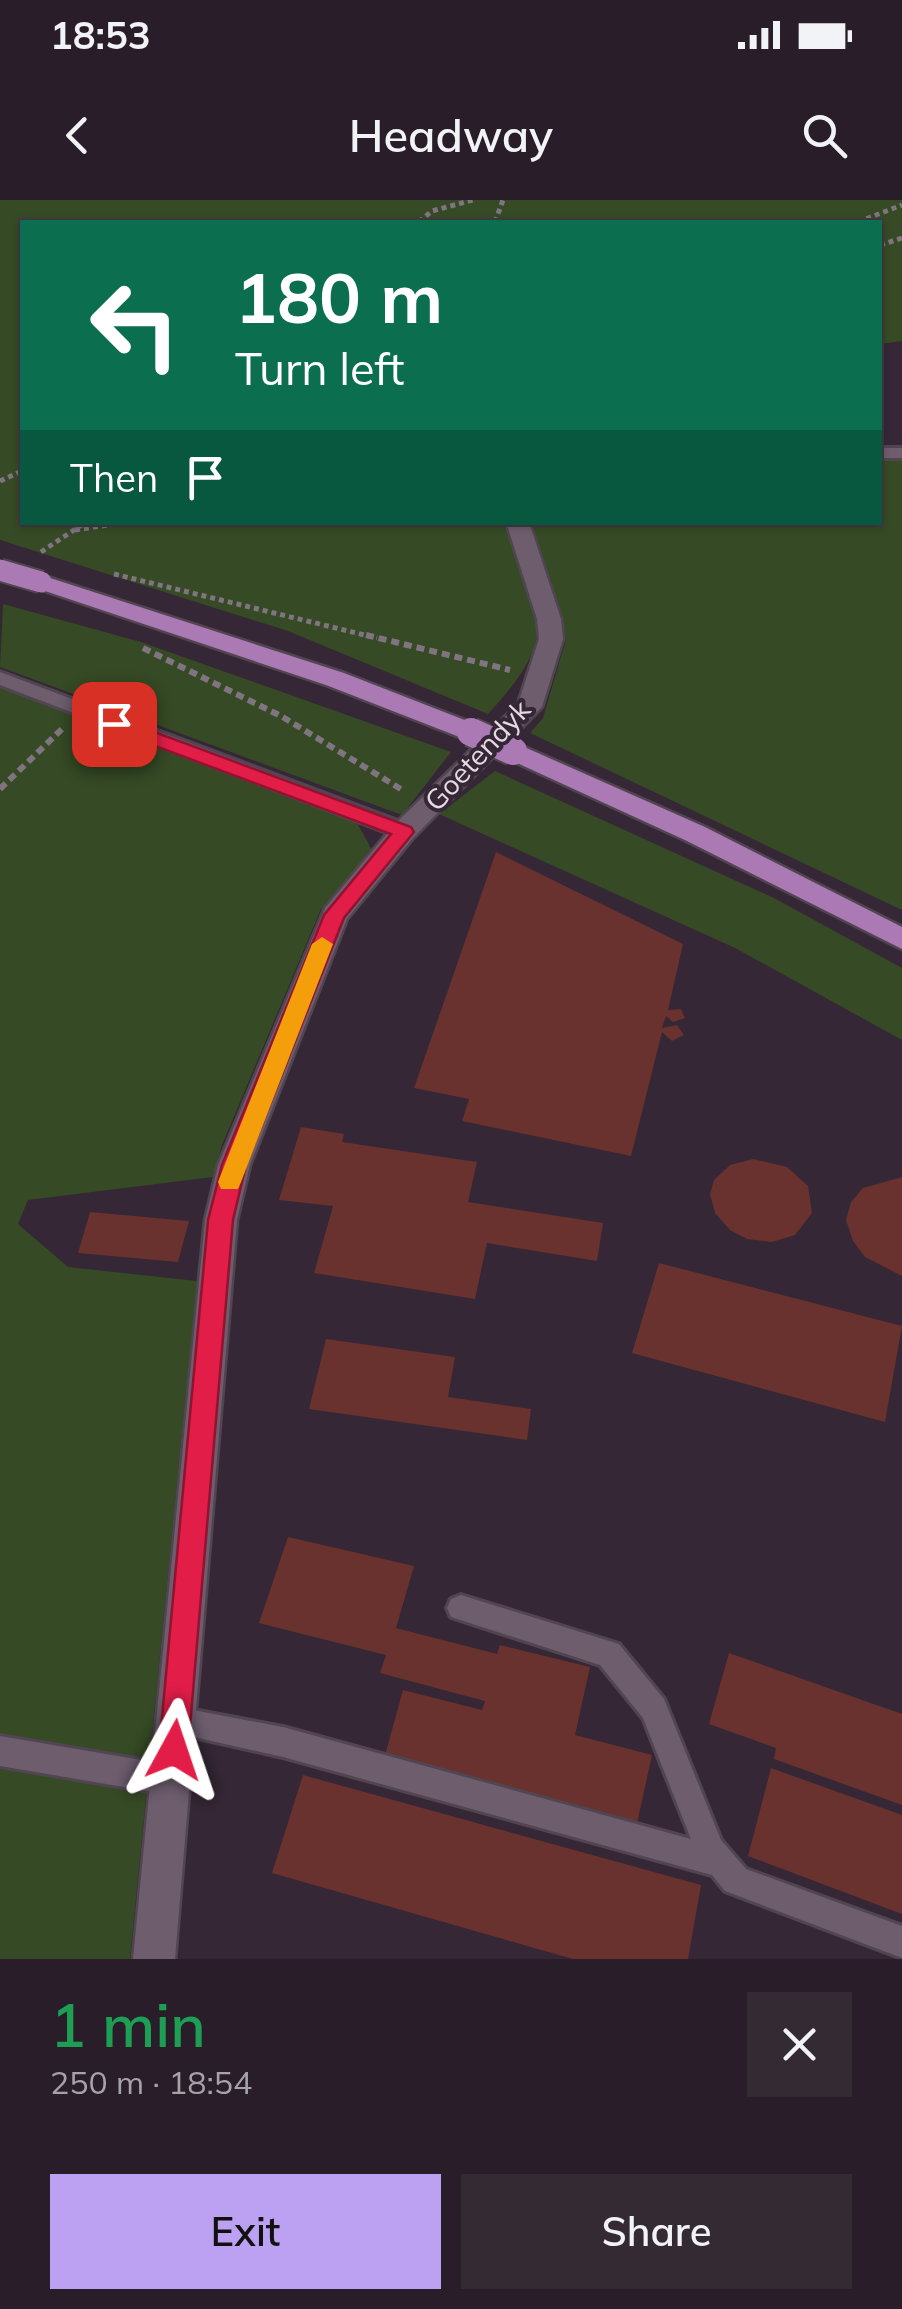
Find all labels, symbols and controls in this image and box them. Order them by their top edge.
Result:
text: 18:53 [50,11,151,59]
text: Headway [349,107,553,163]
icon: back [50,108,105,163]
icon: search [797,108,852,163]
text: 180 m [235,253,443,341]
icon: left [70,260,200,390]
text: Turn left [235,340,404,396]
icon: arrive [178,450,233,505]
text: Then [70,454,158,502]
pin [72,682,157,767]
street label: Goetendyk [417,692,538,818]
icon: arrive [87,697,142,752]
position arrow [122,1698,226,1802]
text: 1 min [50,1987,206,2062]
button: close [747,1992,852,2097]
text: 250 m · 18:54 [50,2062,252,2102]
button: Exit [50,2174,441,2289]
button: Share [461,2174,852,2289]

